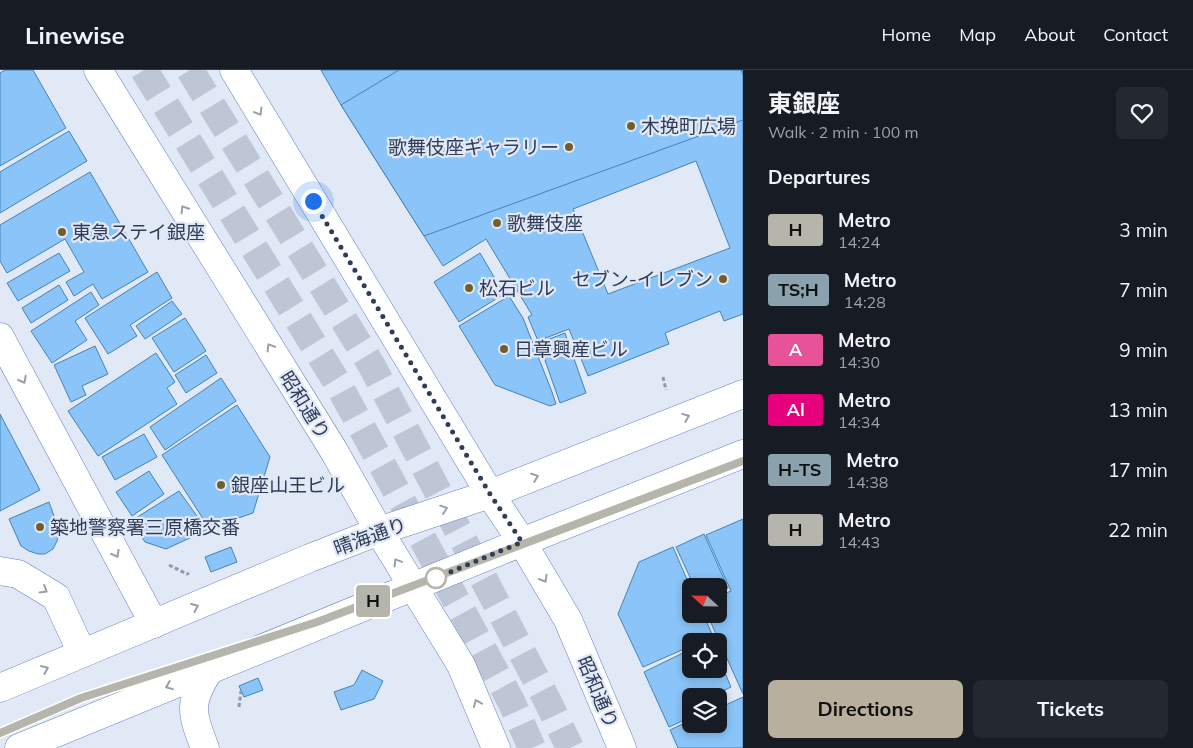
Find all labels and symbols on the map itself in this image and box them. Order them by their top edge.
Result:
one-way arrow [253,106,263,115]
place label: 木挽町広場 [641,114,736,138]
marker: 木挽町広場 [625,120,637,132]
place label: 歌舞伎座ギャラリー [388,135,559,159]
marker: 歌舞伎座ギャラリー [563,141,575,153]
your location [301,189,326,214]
one-way arrow [181,205,191,214]
place label: 歌舞伎座 [507,211,583,235]
marker: 歌舞伎座 [491,217,503,229]
place label: 東急ステイ銀座 [72,220,205,244]
marker: 東急ステイ銀座 [56,226,68,238]
place label: セブン-イレブン [572,267,713,291]
marker: セブン-イレブン [717,273,729,285]
place label: 松石ビル [479,276,555,300]
marker: 松石ビル [463,282,475,294]
place label: 日章興産ビル [514,337,628,361]
marker: 日章興産ビル [498,343,510,355]
one-way arrow [266,344,276,353]
street label: 昭和通り [275,366,335,444]
one-way arrow [17,375,27,384]
one-way arrow [681,412,690,423]
place label: 銀座山王ビル [231,473,345,497]
one-way arrow [530,473,539,483]
marker: 銀座山王ビル [215,479,227,491]
one-way arrow [439,505,448,515]
street label: 晴海通り [330,512,410,560]
place label: 築地警察署三原橋交番 [50,515,240,539]
marker: 築地警察署三原橋交番 [34,521,46,533]
one-way arrow [110,549,120,558]
one-way arrow [394,559,404,568]
unlabelled marker [425,567,447,589]
one-way arrow [538,574,548,583]
north arrow [682,578,728,622]
one-way arrow [39,583,48,593]
line badge: H [357,585,389,617]
one-way arrow [190,602,199,613]
street label: 昭和通り [572,652,624,732]
one-way arrow [40,664,49,675]
one-way arrow [165,680,174,690]
one-way arrow [473,699,483,708]

